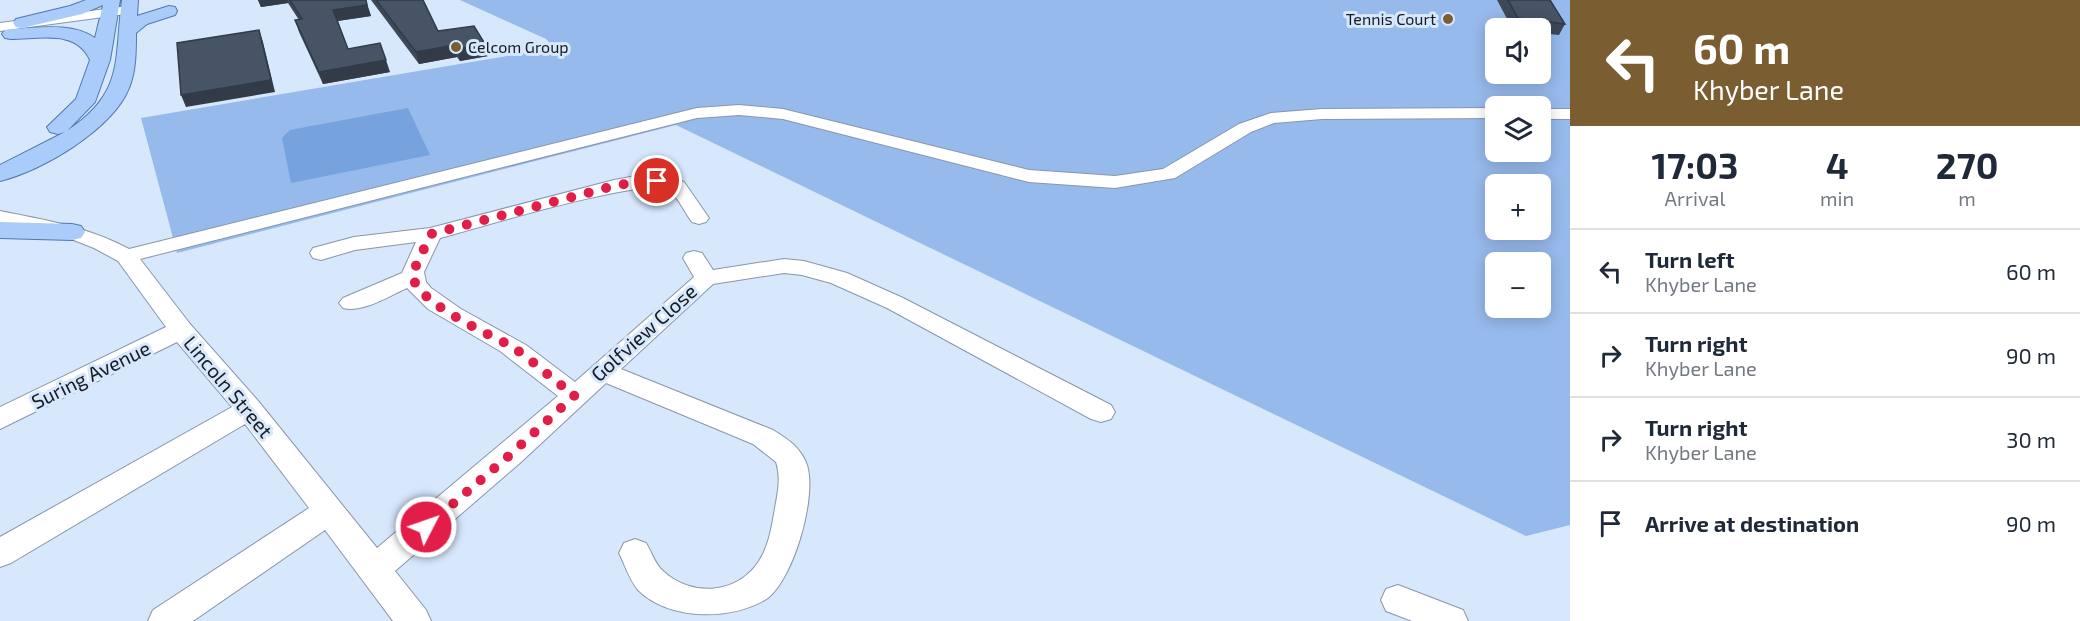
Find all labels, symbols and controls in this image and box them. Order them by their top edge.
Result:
place label: Tennis Court [1346,9,1436,28]
marker: Tennis Court [1441,12,1455,26]
map controls [1485,18,1551,318]
button: sound [1485,18,1551,84]
text: 60 m [1693,22,1790,72]
icon: left [1594,24,1672,102]
place label: Celcom Group [468,37,569,56]
marker: Celcom Group [449,40,463,54]
text: Khyber Lane [1693,73,1844,105]
button: layers [1485,96,1551,162]
text: 17:03 [1652,143,1739,186]
text: 4 [1826,143,1849,186]
text: 270 [1936,143,1998,186]
pin [631,155,682,206]
icon: arrive [640,164,673,197]
button: + [1485,174,1551,240]
text: Arrival [1665,186,1725,210]
text: min [1820,186,1854,210]
text: m [1958,186,1976,210]
text: Turn left [1645,246,1734,272]
button: − [1485,252,1551,318]
icon: left [1594,255,1627,288]
text: 60 m [2006,258,2056,284]
text: Khyber Lane [1645,272,1757,296]
street label: Golfview Close [586,279,701,386]
text: Turn right [1645,330,1747,356]
street label: Lincoln Street [179,331,279,442]
street label: Suring Avenue [27,335,154,413]
icon: right [1594,339,1627,372]
text: 90 m [2006,342,2056,368]
text: Khyber Lane [1645,356,1757,380]
text: Turn right [1645,414,1747,440]
icon: right [1594,423,1627,456]
text: 30 m [2006,426,2056,452]
text: Khyber Lane [1645,440,1757,464]
position arrow [394,495,458,559]
icon: arrive [1594,507,1627,540]
text: Arrive at destination [1645,510,1859,536]
text: 90 m [2006,510,2056,536]

